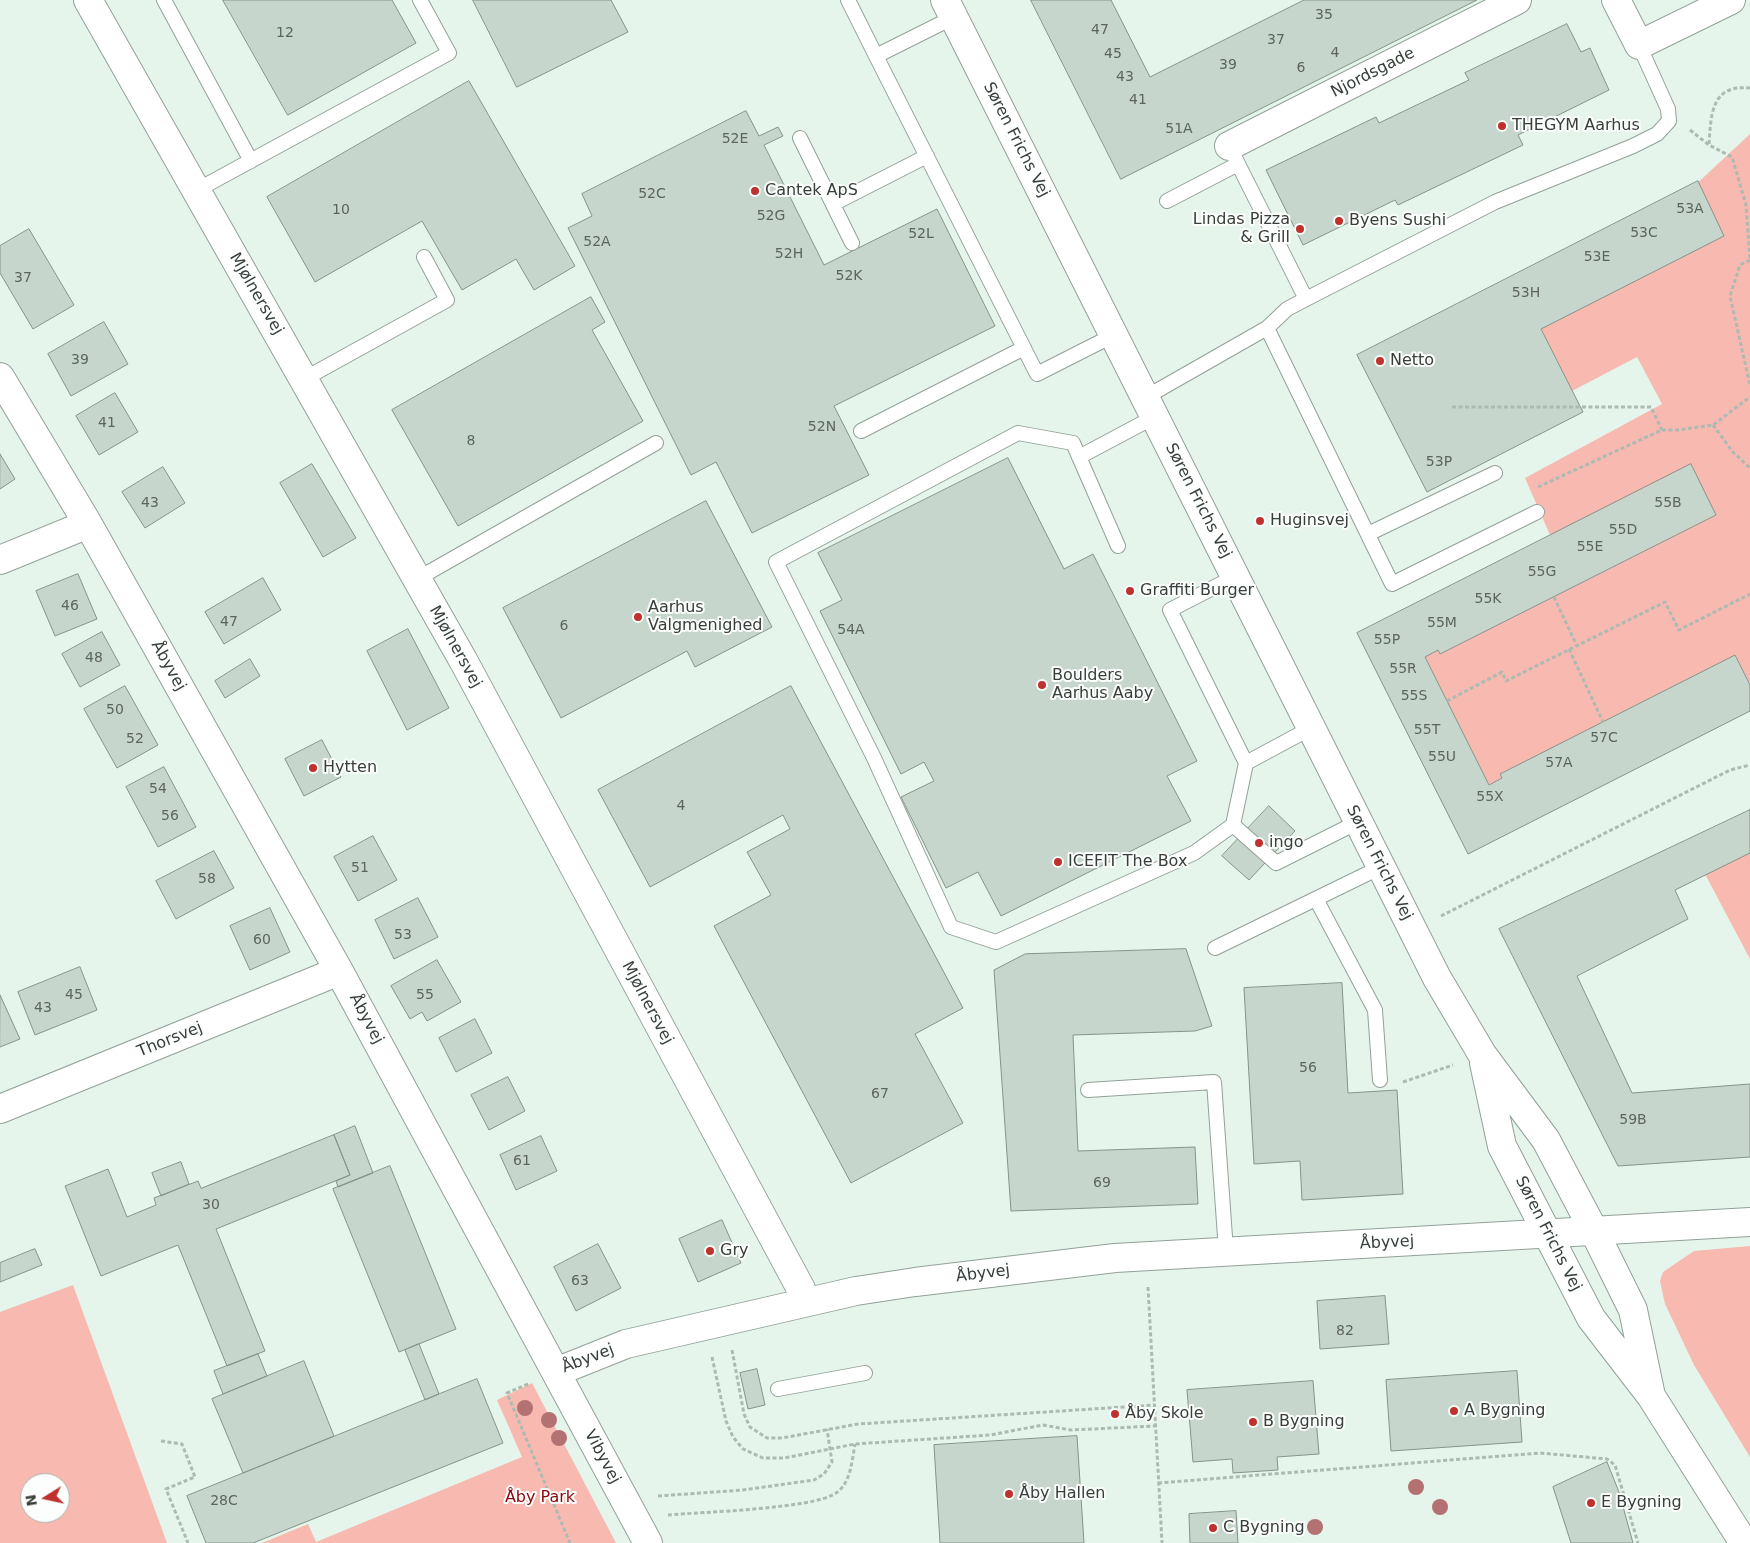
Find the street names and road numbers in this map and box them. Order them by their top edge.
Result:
street label: Njordsgade [1328,44,1418,102]
street label: Søren Frichs Vej [979,79,1053,201]
street label: Mjølnersvej [225,250,287,338]
street label: Søren Frichs Vej [1161,440,1235,562]
street label: Mjølnersvej [425,602,485,692]
street label: Åbyvej [146,638,190,694]
street label: Søren Frichs Vej [1342,802,1416,924]
street label: Mjølnersvej [617,958,677,1048]
street label: Åbyvej [345,991,387,1047]
street label: Thorsvej [135,1018,205,1062]
street label: Søren Frichs Vej [1511,1173,1585,1295]
street label: Åbyvej [1359,1232,1415,1254]
street label: Åbyvej [955,1261,1011,1287]
street label: Åbyvej [559,1340,617,1378]
street label: Vibyvej [580,1427,624,1487]

